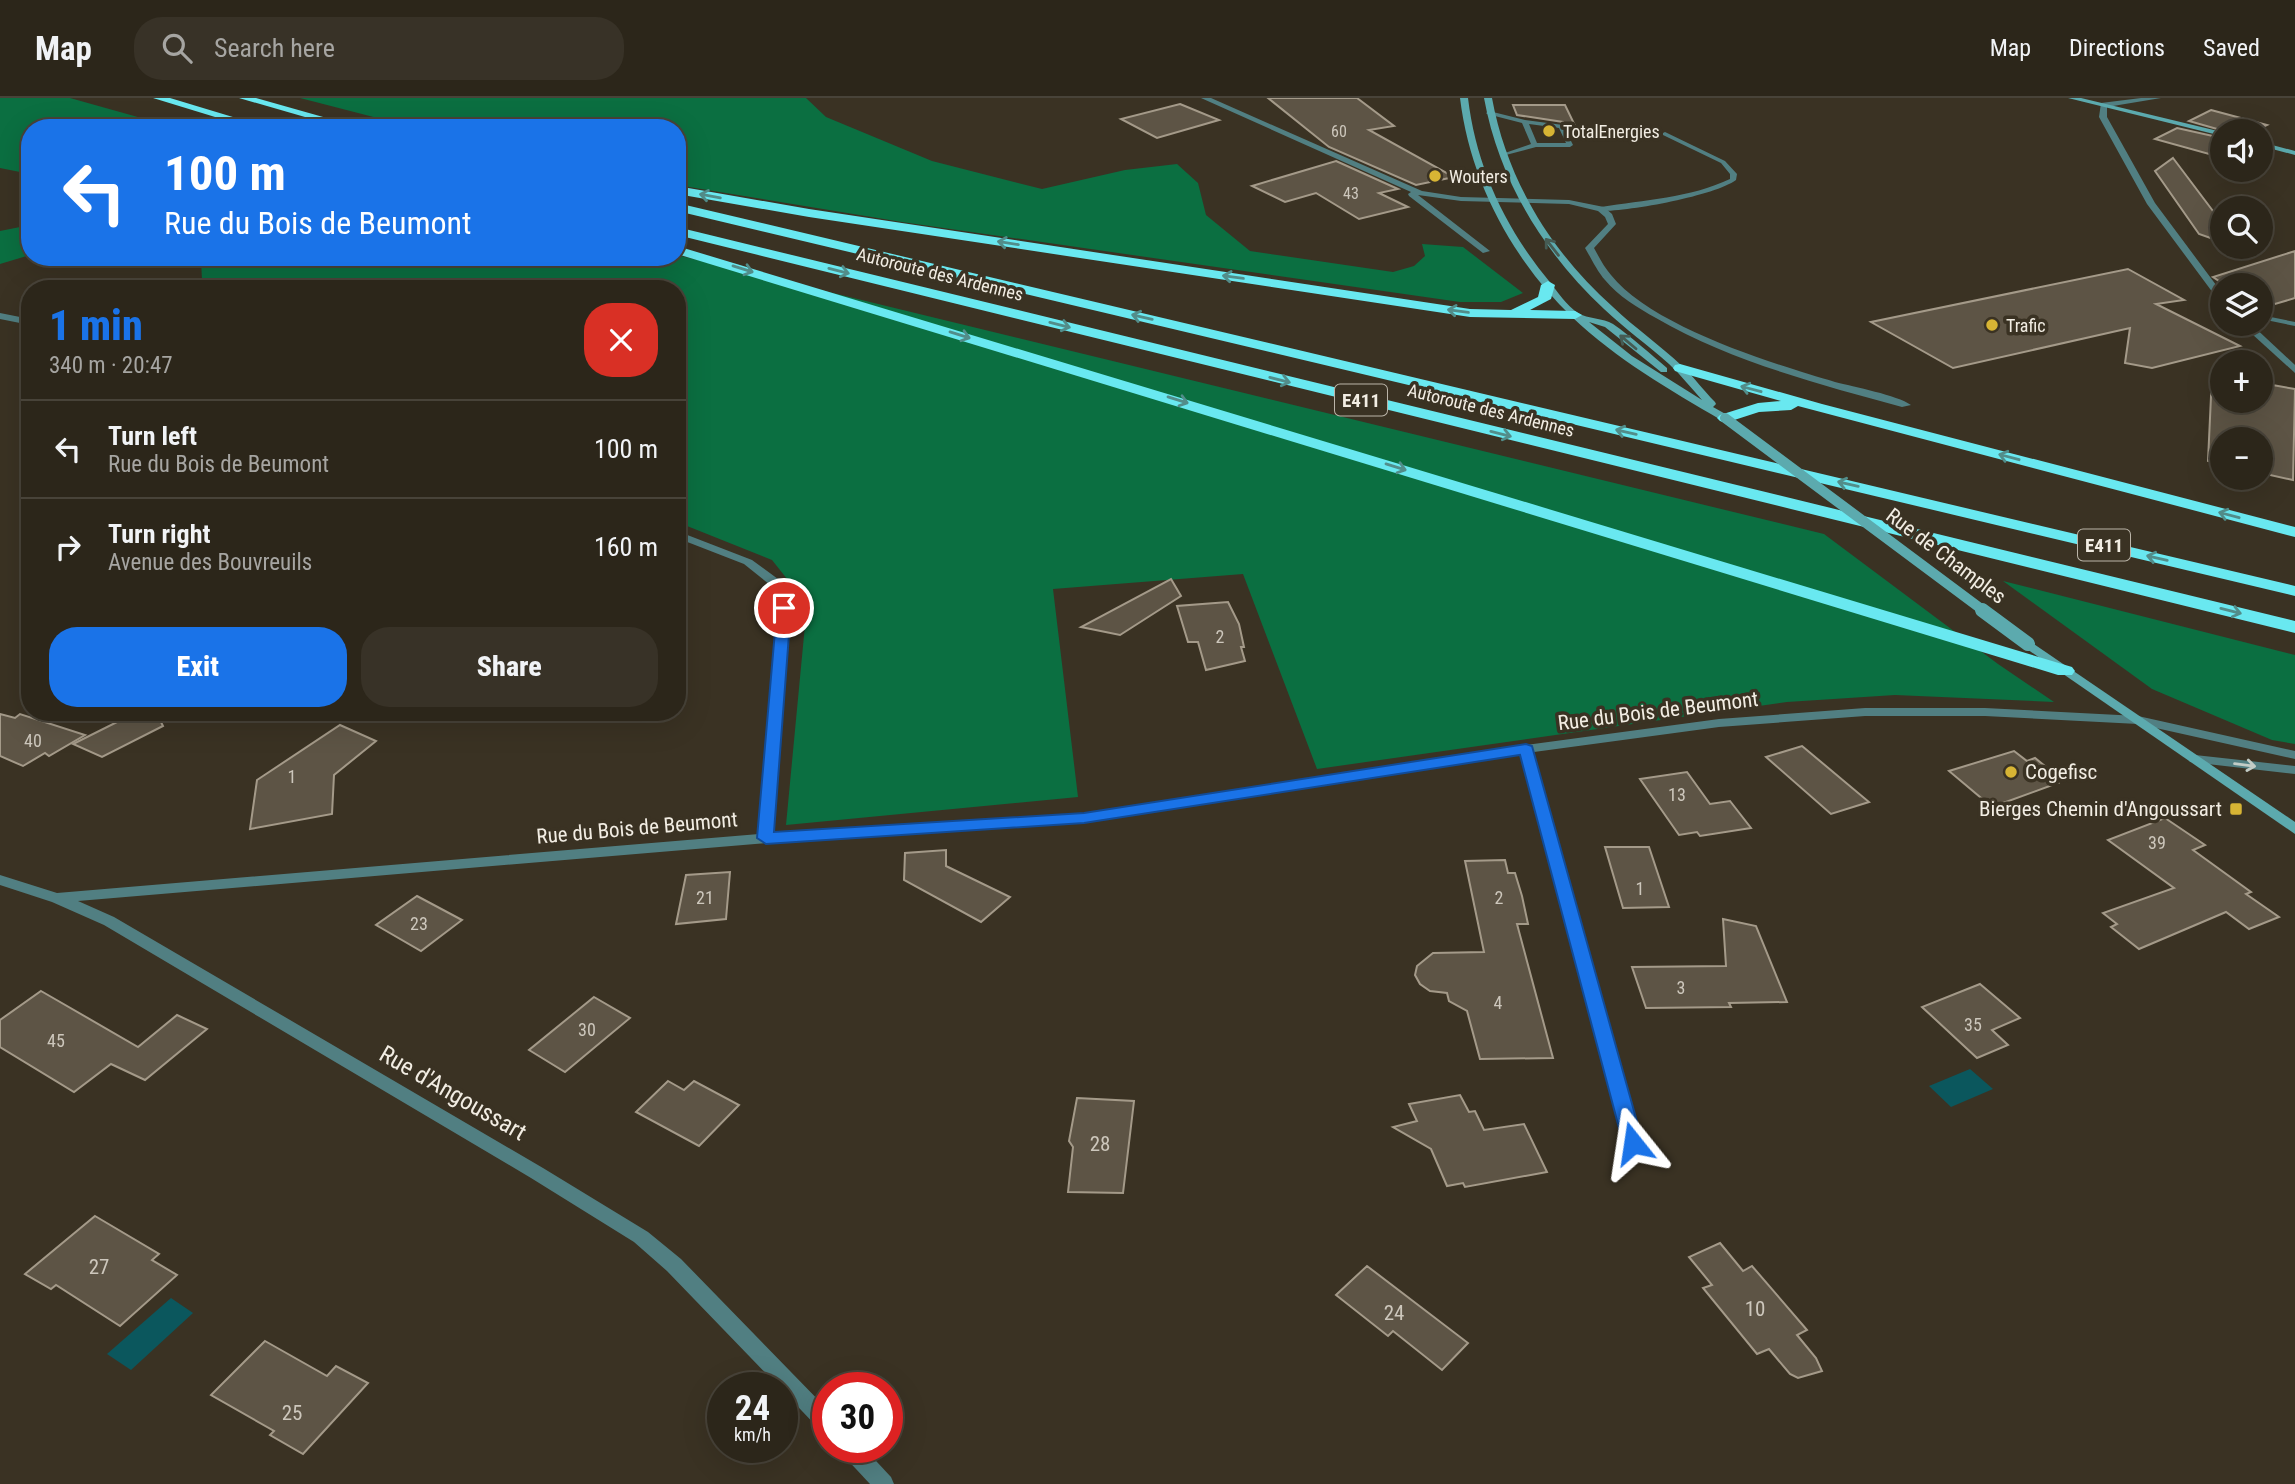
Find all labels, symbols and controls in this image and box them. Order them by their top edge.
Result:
search box [134,17,624,80]
text: Map [35,29,92,68]
icon: search [158,29,196,67]
text: Search here [214,33,335,63]
text: Map [1990,34,2031,62]
text: Directions [2069,34,2165,62]
text: Saved [2203,34,2260,62]
map controls [2210,119,2273,490]
button: sound [2210,119,2273,182]
place label: TotalEnergies [1563,121,1660,142]
house number: 60 [1331,122,1347,141]
marker: TotalEnergies [1541,123,1557,139]
text: 100 m [164,145,286,202]
icon: left [49,147,140,238]
place label: Wouters [1449,166,1508,187]
marker: Wouters [1427,168,1443,184]
house number: 43 [1343,184,1359,203]
one-way arrow [699,189,722,202]
button: search [2210,196,2273,259]
text: Rue du Bois de Beumont [164,204,472,242]
one-way arrow [997,237,1019,250]
one-way arrow [1544,239,1560,257]
street label: Autoroute des Ardennes [855,243,1025,305]
one-way arrow [731,263,753,276]
one-way arrow [827,265,850,278]
one-way arrow [1222,270,1244,283]
button: layers [2210,273,2273,336]
text: 1 min [49,301,143,350]
button: close [584,303,658,377]
one-way arrow [1447,304,1469,317]
one-way arrow [1132,310,1154,323]
place label: Trafic [2006,315,2046,336]
marker: Trafic [1984,317,2000,333]
one-way arrow [1048,320,1070,333]
one-way arrow [949,329,971,342]
one-way arrow [1619,334,1637,350]
button: + [2210,350,2273,413]
text: 340 m · 20:47 [49,352,173,379]
one-way arrow [1269,374,1291,387]
street label: Autoroute des Ardennes [1406,379,1576,441]
one-way arrow [1740,382,1763,395]
road number: E411 [1335,384,1387,416]
one-way arrow [1167,395,1189,408]
text: Turn left [108,421,197,451]
one-way arrow [1615,425,1638,438]
button: − [2210,427,2273,490]
one-way arrow [1490,428,1512,441]
icon: left [49,430,87,468]
text: 100 m [594,434,658,464]
one-way arrow [1998,450,2021,463]
text: Rue du Bois de Beumont [108,451,329,478]
one-way arrow [1385,461,1407,474]
one-way arrow [1837,477,1859,490]
street label: Rue de Champles [1881,503,2011,609]
one-way arrow [2218,508,2241,521]
text: Turn right [108,519,210,549]
icon: right [49,528,87,566]
road number: E411 [2078,530,2130,560]
text: 160 m [594,532,658,562]
text: Avenue des Bouvreuils [108,549,312,576]
one-way arrow [2146,551,2169,564]
pin [754,578,814,638]
icon: arrive [765,589,803,627]
one-way arrow [2219,605,2242,618]
house number: 2 [1216,626,1225,647]
button: Exit [49,627,347,707]
button: Share [361,627,658,707]
street label: Rue du Bois de Beumont [1556,687,1760,735]
house number: 40 [24,730,42,751]
one-way arrow [2233,758,2256,771]
place label: Cogefisc [2025,760,2097,784]
marker: Cogefisc [2003,764,2019,780]
house number: 1 [288,766,296,787]
house number: 13 [1668,784,1686,805]
place label: Bierges Chemin d'Angoussart [1979,797,2222,821]
marker: Bierges Chemin d'Angoussart [2228,801,2244,817]
street label: Rue du Bois de Beumont [535,807,739,849]
house number: 39 [2148,832,2166,853]
house number: 1 [1636,878,1644,899]
house number: 21 [696,887,714,908]
house number: 2 [1495,887,1504,908]
house number: 23 [410,913,428,934]
house number: 3 [1677,977,1685,998]
house number: 4 [1494,992,1503,1013]
house number: 35 [1964,1014,1982,1035]
house number: 30 [578,1019,596,1040]
house number: 45 [47,1030,65,1051]
street label: Rue d'Angoussart [374,1040,532,1146]
position arrow [1596,1106,1670,1180]
house number: 28 [1090,1132,1110,1156]
house number: 27 [89,1255,109,1279]
house number: 10 [1745,1297,1765,1321]
house number: 24 [1384,1301,1404,1325]
speed limit sign: 30 [812,1372,903,1463]
text: 24 [735,1388,770,1429]
house number: 25 [282,1401,302,1425]
text: km/h [734,1424,771,1445]

